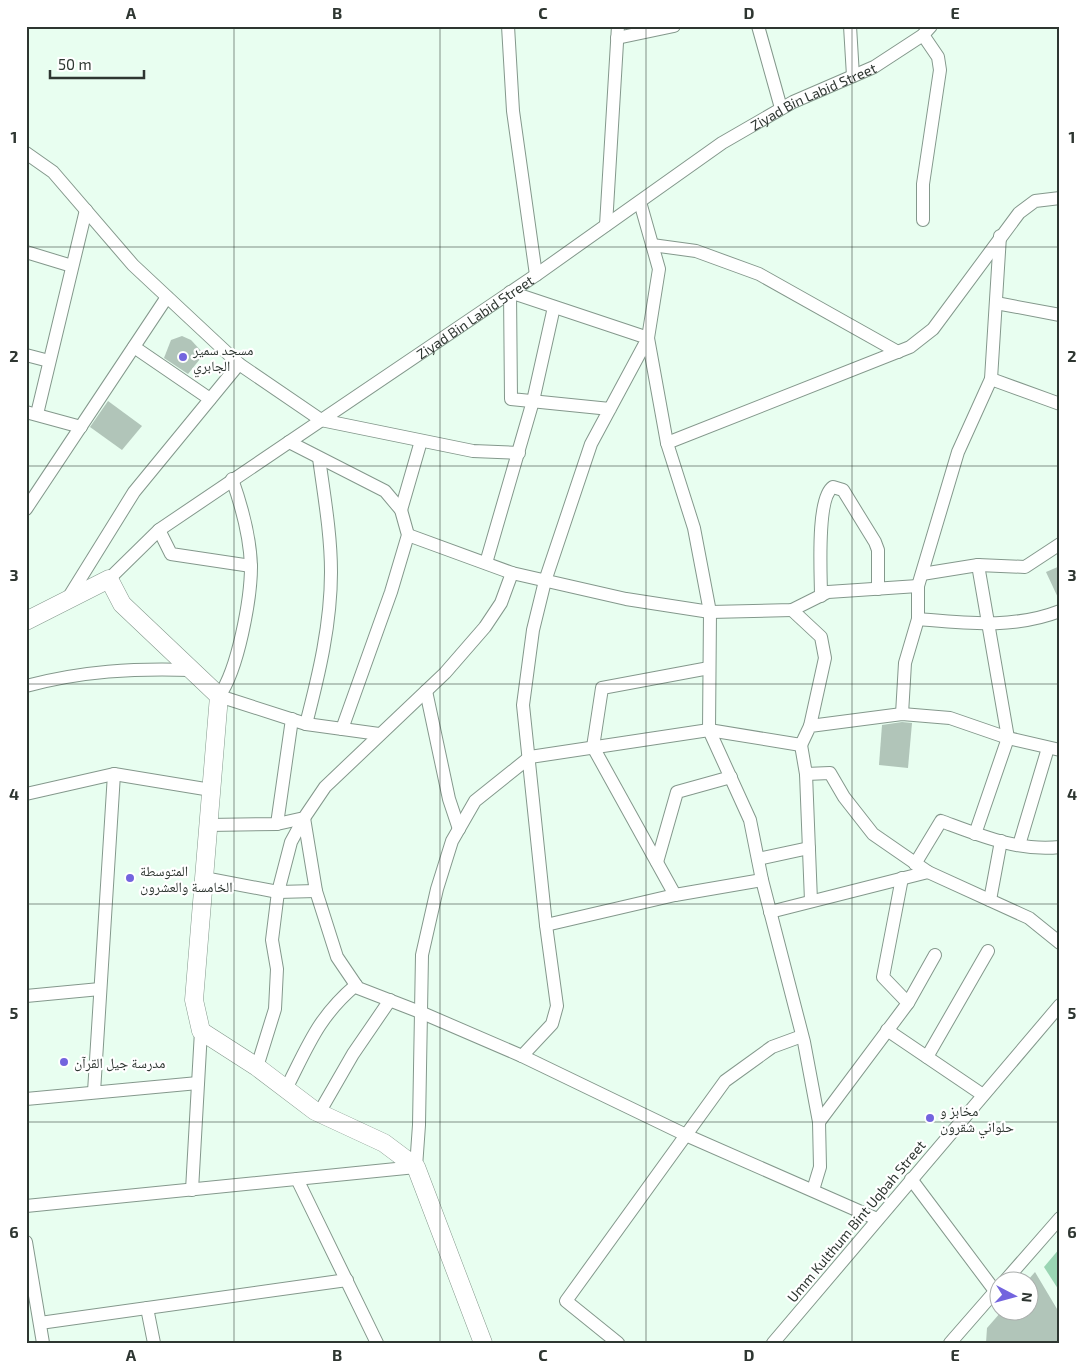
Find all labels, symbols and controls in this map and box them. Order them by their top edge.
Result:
text: A [126,3,137,22]
text: B [332,3,342,22]
text: C [538,3,548,22]
text: D [744,3,755,22]
text: E [950,3,960,22]
scale bar [50,48,144,80]
text: 50 m [58,55,92,73]
street label: Ziyad Bin Labid Street [747,59,879,133]
text: 1 [11,127,17,146]
text: 1 [1069,127,1075,146]
street label: Ziyad Bin Labid Street [413,271,536,362]
place label: مسجد سمير الجابري [192,341,253,377]
text: 2 [9,346,19,365]
text: 2 [1067,346,1077,365]
marker: مسجد سمير الجابري [177,351,189,363]
text: 3 [9,565,19,584]
text: 3 [1067,565,1077,584]
text: 4 [9,784,19,803]
text: 4 [1067,784,1077,803]
place label: المتوسطة الخامسة والعشرون [140,862,233,896]
marker: المتوسطة الخامسة والعشرون [124,872,136,884]
text: 5 [10,1003,19,1022]
text: 5 [1068,1003,1077,1022]
place label: مدرسة جيل القرآن [74,1054,165,1072]
marker: مدرسة جيل القرآن [58,1056,70,1068]
place label: مخابز و حلواني شقرون [940,1102,1014,1138]
marker: مخابز و حلواني شقرون [924,1112,936,1124]
street label: Umm Kulthum Bint Uqbah Street [783,1137,929,1305]
text: 6 [9,1222,19,1241]
text: 6 [1067,1222,1077,1241]
north arrow [988,1272,1038,1322]
text: N [1018,1291,1036,1303]
text: A [126,1345,137,1364]
text: B [332,1345,342,1364]
text: C [538,1345,548,1364]
text: D [744,1345,755,1364]
text: E [950,1345,960,1364]

